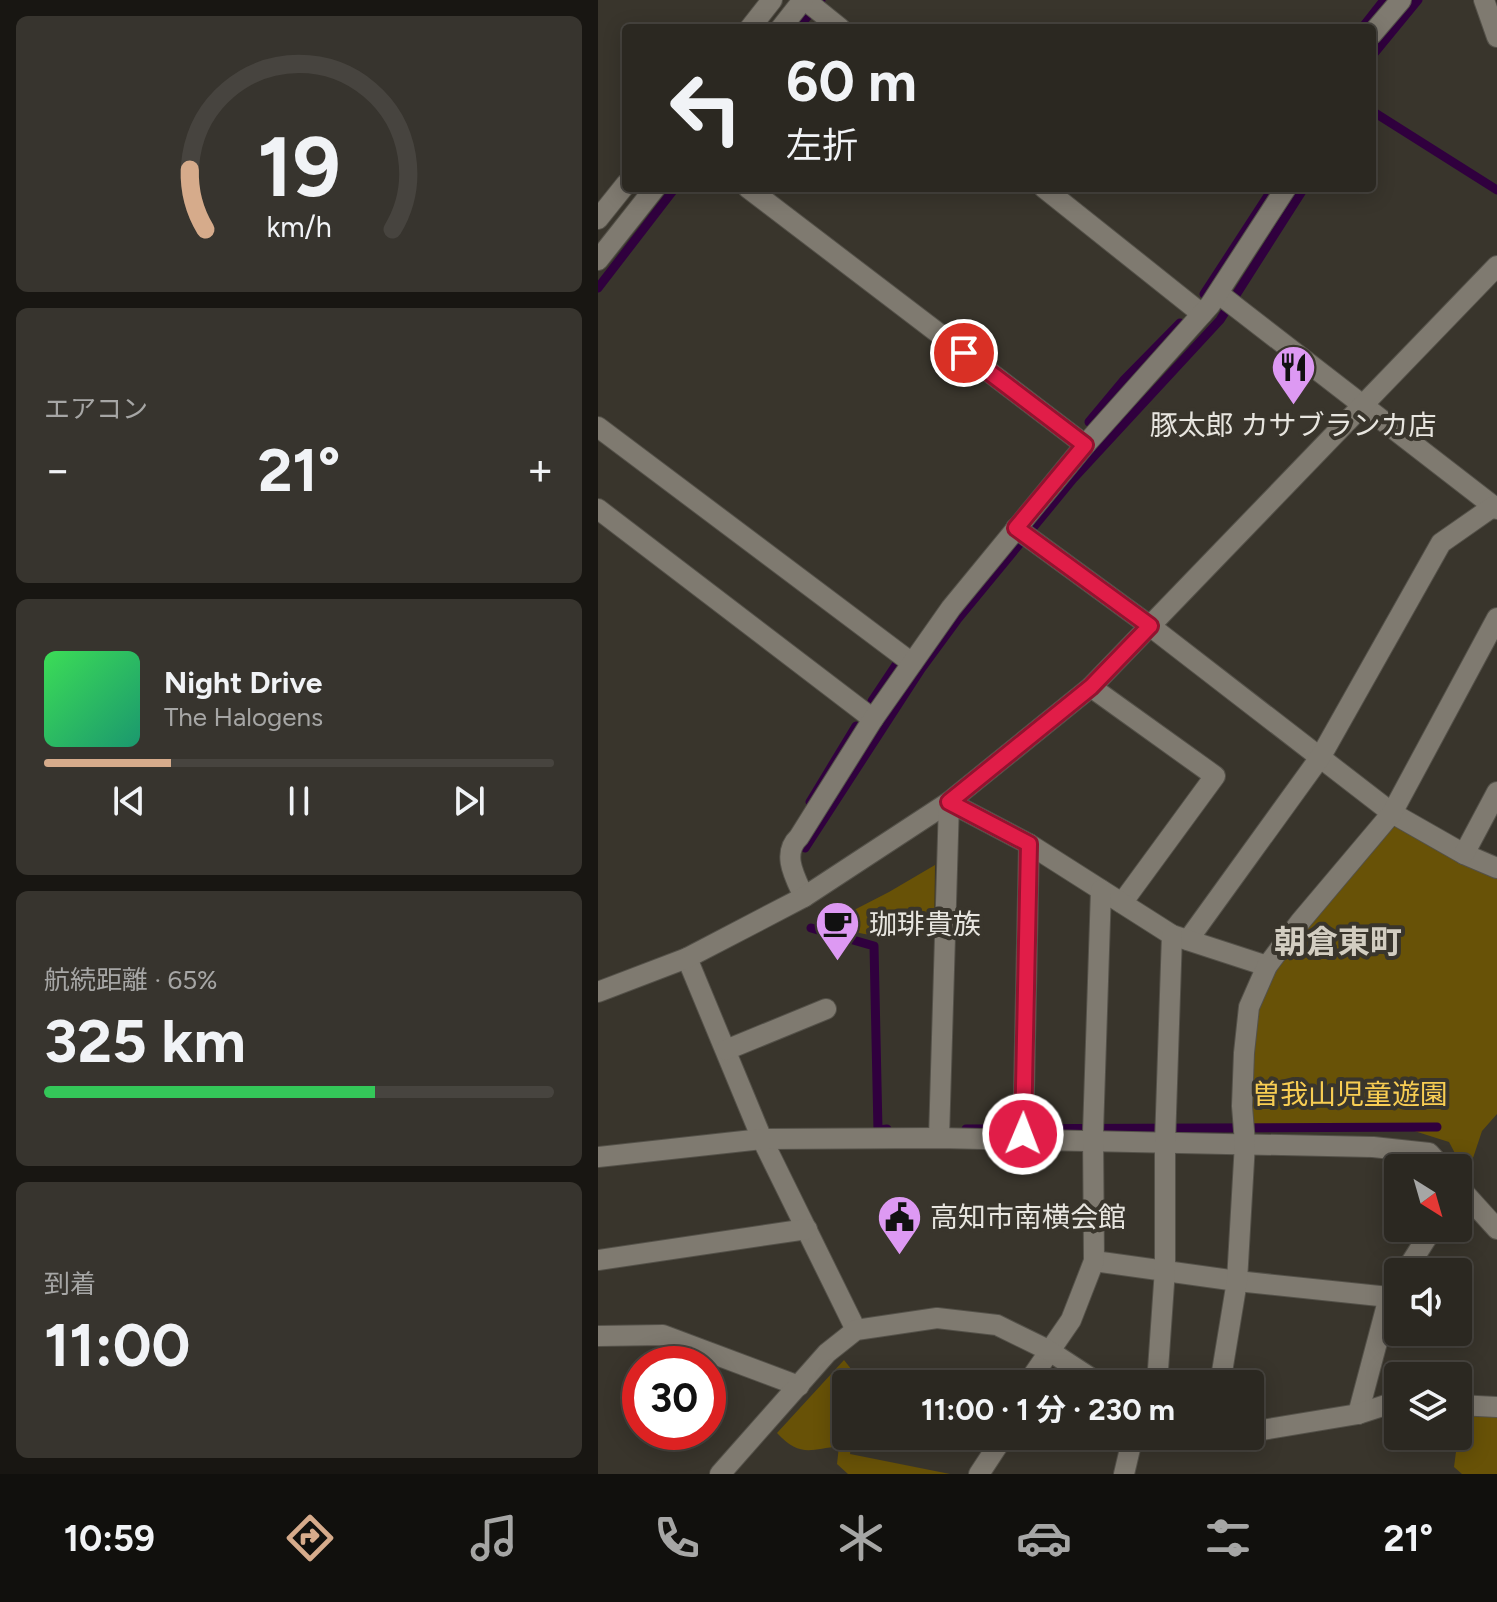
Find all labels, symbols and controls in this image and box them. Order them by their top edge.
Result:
text: 60 m [786,48,917,115]
icon: left [654,56,758,160]
text: 19 [257,116,341,216]
text: 左折 [786,124,858,167]
text: km/h [266,210,332,244]
pin [930,319,998,387]
icon: arrive [942,331,986,375]
restaurant icon: 豚太郎 カサブランカ店 [1269,344,1317,407]
text: エアコン [44,393,148,425]
place label: 豚太郎 カサブランカ店 [1150,408,1436,442]
text: 21° [258,434,340,506]
text: − [44,443,71,496]
text: + [527,443,554,496]
text: Night Drive [164,664,322,701]
text: The Halogens [164,701,323,733]
icon: previous [107,779,151,823]
icon: pause [277,779,321,823]
icon: next [447,779,491,823]
cafe icon: 珈琲貴族 [814,900,862,963]
place label: 珈琲貴族 [869,907,981,941]
district label: 朝倉東町 [1274,923,1402,961]
text: 航続距離 · 65% [44,964,218,996]
text: 325 km [44,1005,246,1077]
park label: 曽我山児童遊園 [1252,1077,1448,1111]
position arrow [981,1092,1065,1176]
north arrow [1384,1154,1472,1242]
map controls [1384,1154,1472,1450]
public building icon: 高知市南横会館 [875,1193,923,1256]
place label: 高知市南横会館 [930,1200,1126,1234]
button: sound [1384,1258,1472,1346]
text: 到着 [44,1268,96,1300]
text: 11:00 [44,1309,190,1381]
speed limit sign: 30 [622,1346,726,1450]
button: layers [1384,1362,1472,1450]
text: 11:00 · 1 分 · 230 m [921,1391,1175,1428]
icon: directions [282,1510,338,1566]
icon: music [466,1510,522,1566]
icon: phone [649,1510,705,1566]
icon: climate [833,1510,889,1566]
icon: car [1016,1510,1072,1566]
icon: filters [1200,1510,1256,1566]
text: 10:59 [64,1517,155,1560]
text: 21° [1384,1517,1433,1560]

